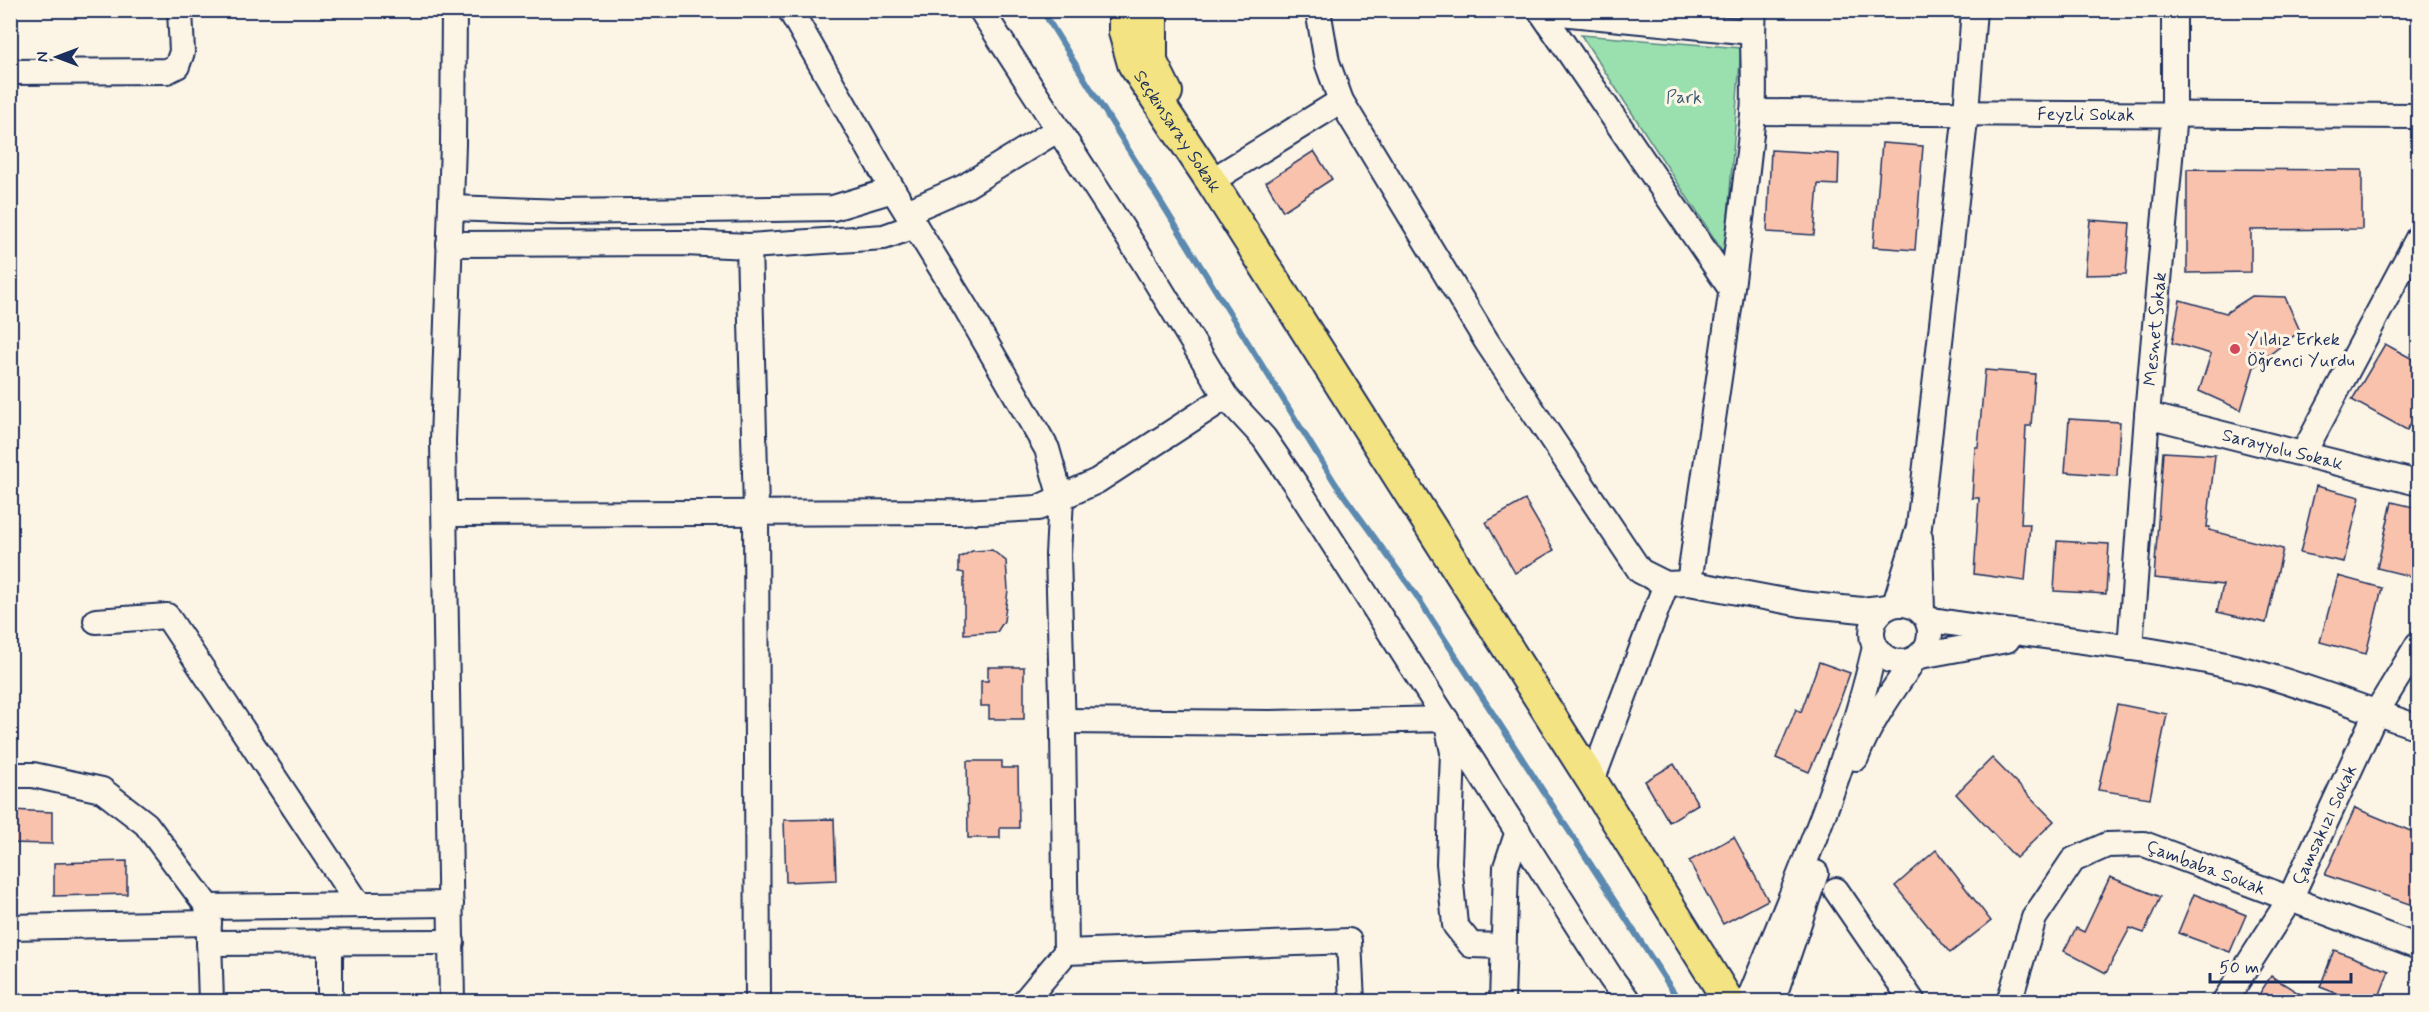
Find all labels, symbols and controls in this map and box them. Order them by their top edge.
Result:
north arrow [27,27,87,87]
text: N [33,52,54,62]
street label: Seçkinsaray Sokak [1127,66,1226,198]
park label: Park [1666,86,1702,110]
street label: Feyzli Sokak [2037,103,2135,127]
street label: Mesnet Sokak [2139,271,2173,387]
place label: Yıldız Erkek Öğrenci Yurdu [2247,328,2355,373]
marker: Yıldız Erkek Öğrenci Yurdu [2228,342,2242,356]
street label: Sarayyolu Sokak [2220,423,2345,477]
street label: Çamsakızı Sokak [2287,761,2363,890]
street label: Çambaba Sokak [2143,835,2269,902]
scale bar [2210,946,2351,984]
text: 50 m [2219,956,2259,980]

